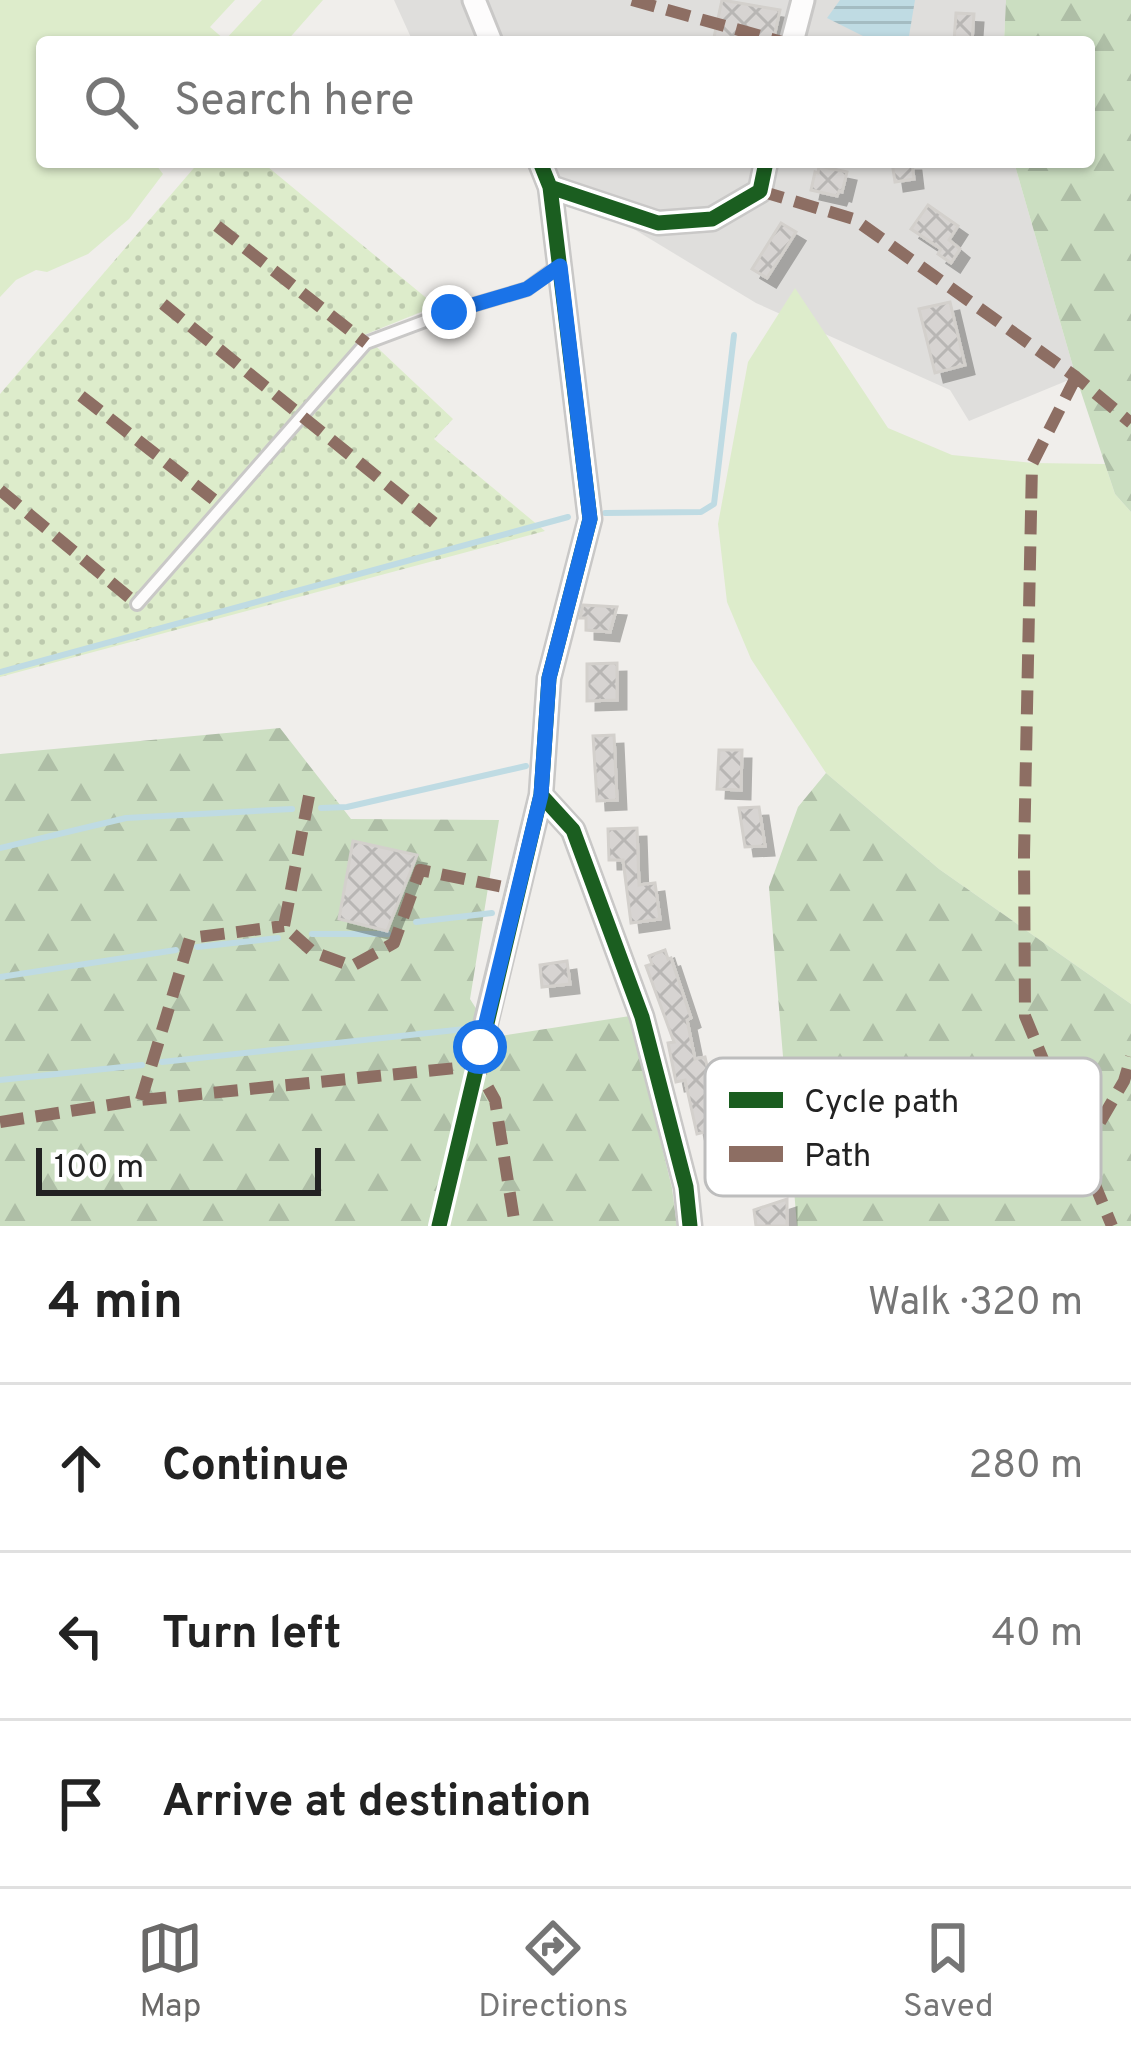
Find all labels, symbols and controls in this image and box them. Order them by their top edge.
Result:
search box [36,36,1095,168]
icon: search [78,69,144,135]
text: Search here [174,74,414,131]
route end [422,285,476,339]
route start [453,1020,507,1074]
legend [705,1058,1101,1196]
text: Cycle path [804,1083,959,1125]
text: Path [804,1137,871,1179]
scale bar [36,1142,321,1195]
text: 100 m [54,1148,144,1190]
text: 4 min [48,1272,183,1337]
text: Walk · 320 m [868,1280,1083,1329]
icon: ahead [48,1435,114,1501]
text: Continue [162,1439,349,1496]
text: 280 m [968,1443,1083,1492]
icon: left [48,1603,114,1669]
text: Turn left [162,1607,341,1664]
text: 40 m [992,1611,1083,1660]
icon: arrive [48,1771,114,1837]
text: Arrive at destination [162,1775,592,1832]
tab: Map [137,1915,203,2029]
tab: Directions [478,1915,628,2029]
tab: Saved [903,1915,994,2029]

